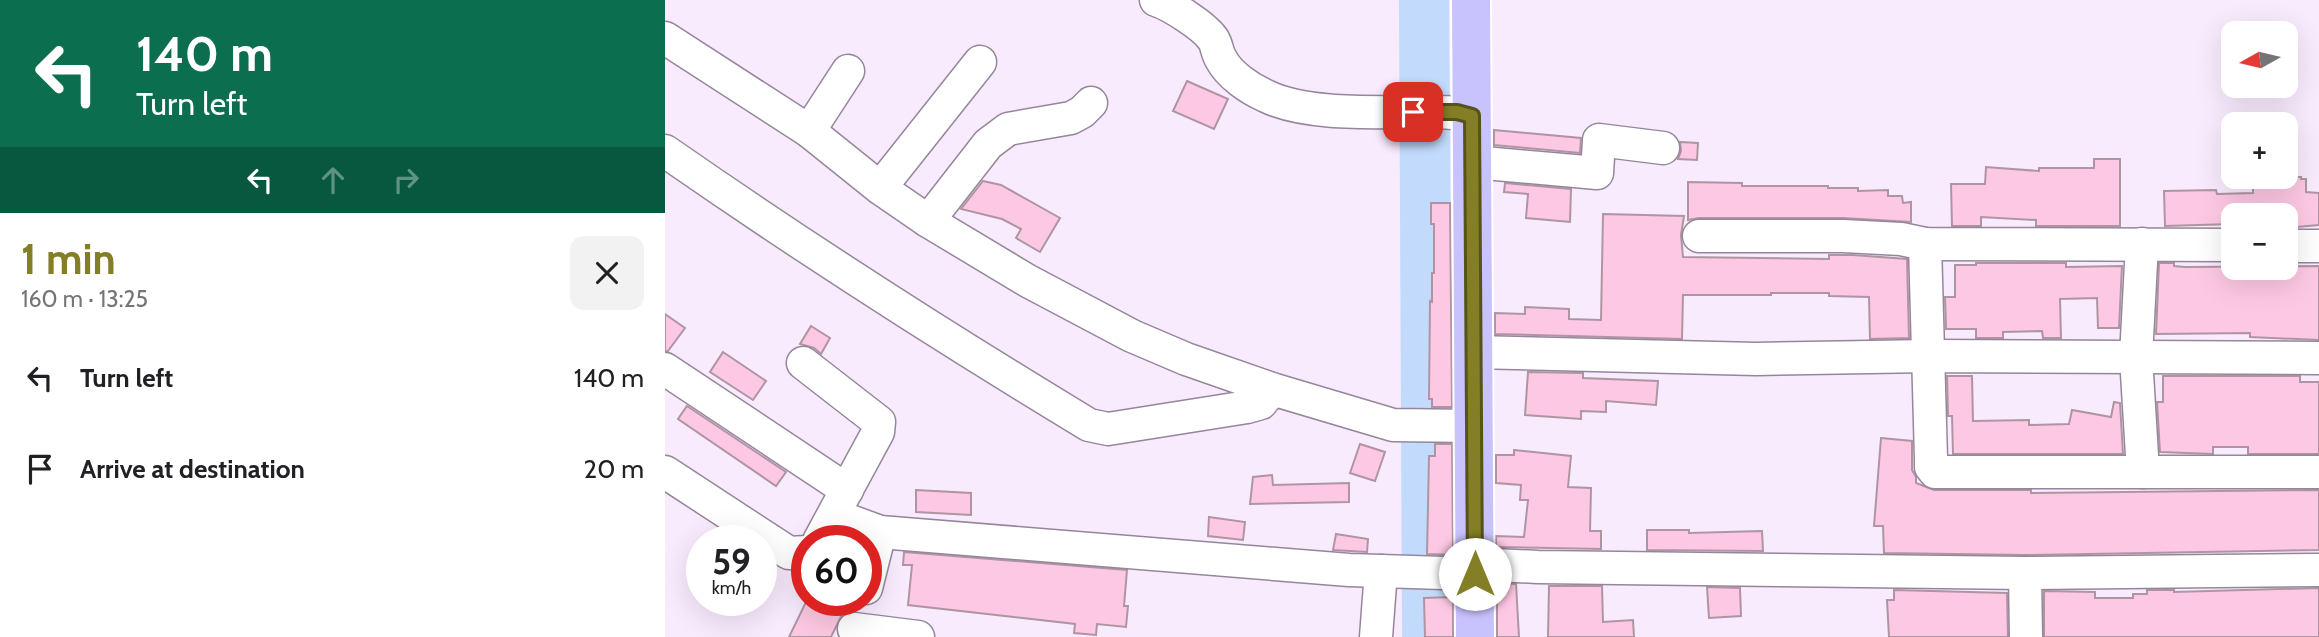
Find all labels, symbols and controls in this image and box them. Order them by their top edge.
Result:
north arrow [2221,21,2298,98]
map controls [2221,21,2298,280]
text: 140 m [136,24,273,83]
icon: left [21,28,112,119]
pin [1383,82,1443,142]
text: Turn left [136,84,247,123]
icon: arrive [1394,93,1432,131]
button: + [2221,112,2298,189]
icon: left [241,161,279,199]
icon: ahead [314,161,352,199]
icon: right [387,161,425,199]
button: − [2221,203,2298,280]
text: 1 min [21,233,116,285]
button: close [570,236,644,310]
text: 160 m · 13:25 [21,285,148,313]
icon: left [21,359,59,397]
text: Turn left [80,362,173,394]
text: 140 m [574,362,644,394]
icon: arrive [21,450,59,488]
text: Arrive at destination [80,453,305,485]
text: 20 m [584,453,644,485]
speed limit sign: 60 [791,525,882,616]
position arrow [1438,537,1512,611]
text: 59 [712,540,751,583]
text: km/h [712,577,751,599]

